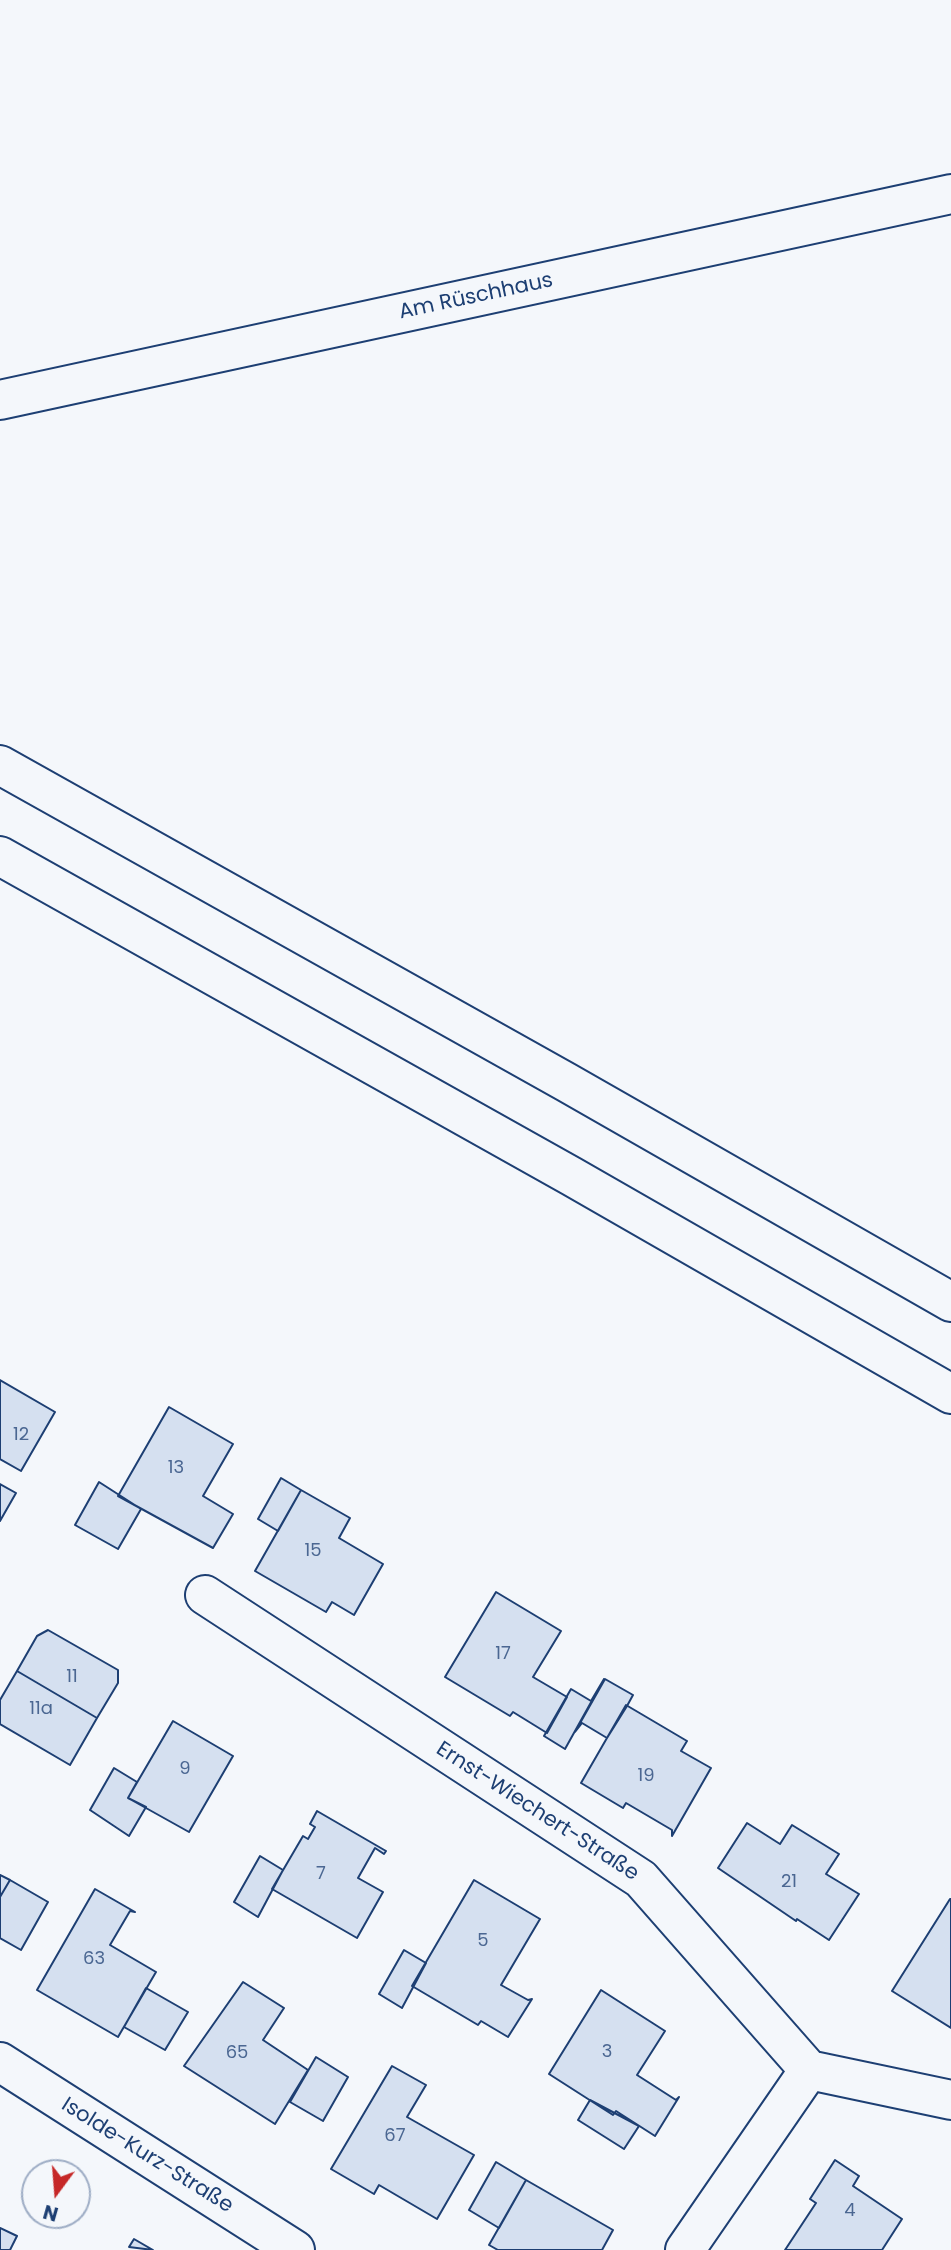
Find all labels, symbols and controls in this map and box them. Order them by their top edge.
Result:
street label: Am Rüschhaus [397,268,555,326]
house number: 12 [13,1424,29,1446]
house number: 13 [168,1457,184,1479]
house number: 15 [304,1540,322,1562]
house number: 17 [495,1643,511,1665]
house number: 11 [66,1666,78,1688]
house number: 11a [29,1698,53,1720]
street label: Ernst-Wiechert-Straße [431,1737,643,1887]
house number: 9 [179,1758,191,1780]
house number: 19 [637,1765,655,1787]
house number: 7 [316,1863,326,1885]
house number: 21 [781,1871,797,1893]
house number: 5 [477,1930,489,1952]
house number: 63 [83,1948,105,1970]
house number: 3 [602,2041,612,2063]
house number: 65 [226,2042,248,2064]
street label: Isolde-Kurz-Straße [56,2093,238,2219]
house number: 67 [384,2125,406,2147]
north arrow [21,2159,91,2229]
text: N [40,2198,61,2228]
house number: 4 [844,2200,856,2222]

